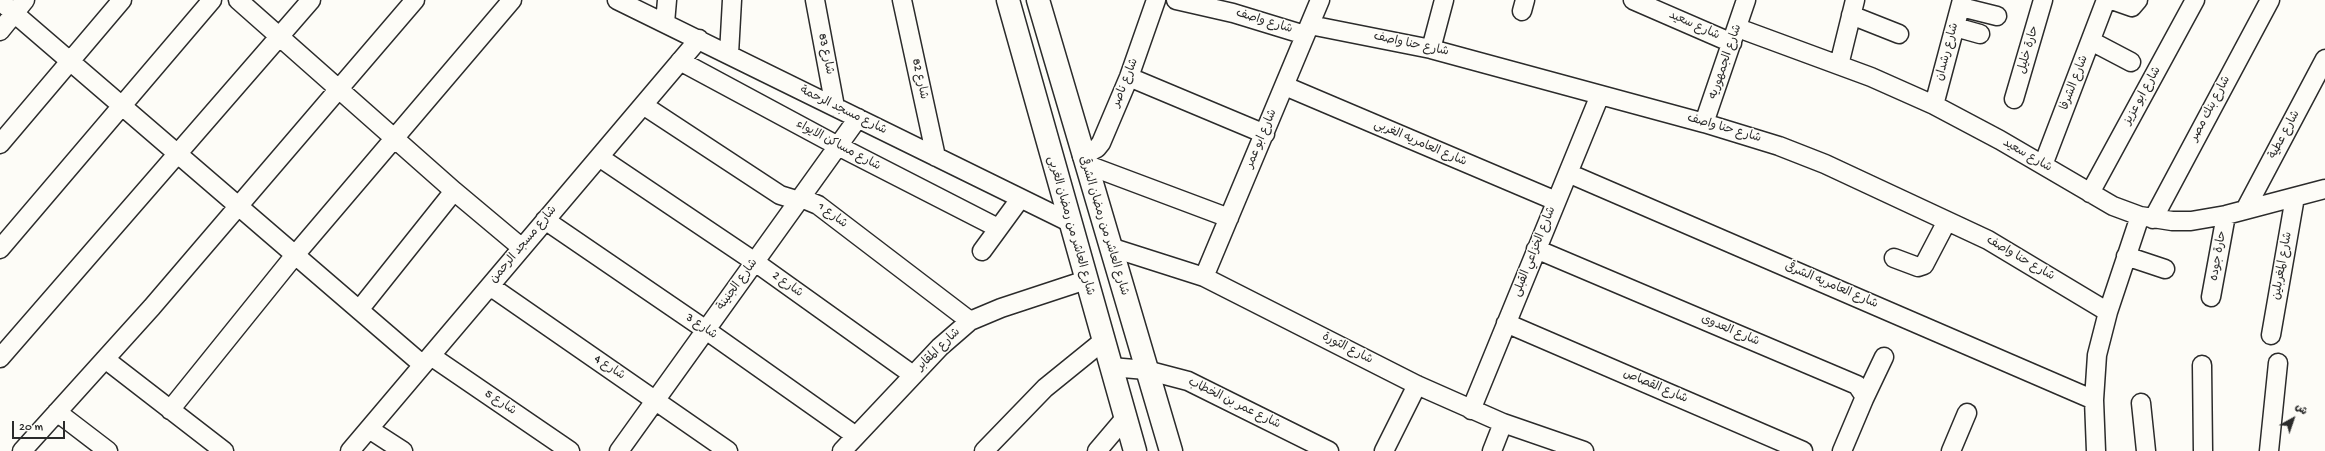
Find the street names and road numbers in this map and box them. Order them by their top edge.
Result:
street label: شارع واصف [1234,7,1294,37]
street label: شارع سعيد [1666,8,1722,44]
street label: شارع رشدان [1933,21,1963,83]
street label: شارع الجمهوريه [1707,23,1745,101]
street label: حارة خليل [2015,24,2043,76]
street label: شارع حنا واصف [1372,30,1450,60]
street label: شارع 83 [814,32,836,76]
street label: شارع الشرفا [2058,54,2092,112]
street label: شارع ناصر [1110,56,1142,110]
street label: شارع 82 [908,57,930,101]
street label: شارع ابو عزيز [2121,64,2165,128]
street label: شارع بنك مصر [2188,74,2234,144]
street label: شارع مسجد الرحمة [797,84,889,138]
street label: شارع ابو عمر [1243,107,1281,171]
street label: شارع عطية [2266,108,2304,162]
street label: شارع حنا واصف [1685,112,1763,146]
street label: شارع مساكن الايواء [793,118,883,174]
street label: شارع العامريه الغربى [1371,118,1469,170]
street label: شارع سعيد [2000,136,2054,176]
street label: شارع العاشر من رمضان الغربى [1043,155,1097,297]
street label: شارع العاشر من رمضان الشرقى [1075,155,1131,297]
street label: شارع 1 [814,200,850,232]
street label: شارع مسجد الرحمن [487,203,561,287]
street label: شارع الخزاعي القبلى [1510,205,1560,299]
street label: حارة جوده [2208,230,2230,282]
street label: شارع المغربلين [2270,231,2296,301]
street label: شارع حنا واصف [1983,234,2057,284]
street label: شارع الجنينة [714,256,762,314]
street label: شارع العامريه الشرقى [1782,260,1880,312]
street label: شارع 2 [769,269,805,301]
street label: شارع 3 [683,311,719,343]
street label: شارع العدوى [1699,312,1761,350]
street label: شارع المقابر [914,326,964,374]
street label: شارع الثورة [1319,330,1375,368]
street label: شارع 4 [591,352,627,384]
street label: شارع القصاص [1621,367,1689,407]
street label: شارع عمر بن الخطاب [1185,375,1283,433]
street label: شارع 5 [481,387,519,419]

